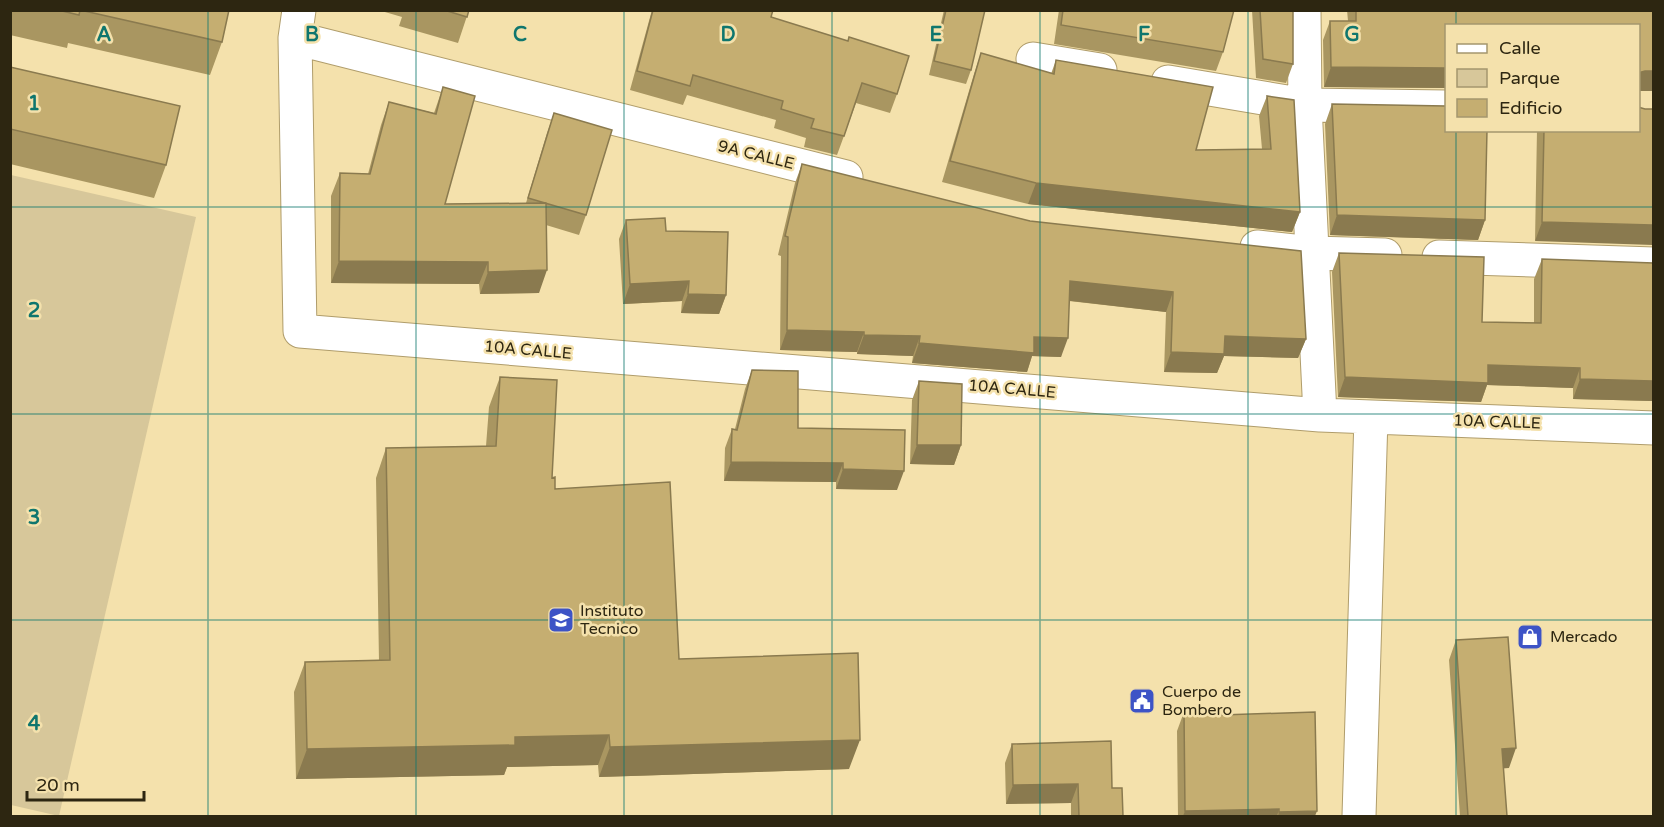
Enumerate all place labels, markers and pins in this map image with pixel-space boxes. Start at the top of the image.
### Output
place label: Instituto Tecnico [580,601,643,639]
school or university icon: Instituto Tecnico [546,605,576,635]
shop icon: Mercado [1515,622,1545,652]
place label: Mercado [1550,627,1618,647]
place label: Cuerpo de Bombero [1162,682,1241,720]
public building icon: Cuerpo de Bombero [1127,686,1157,716]

